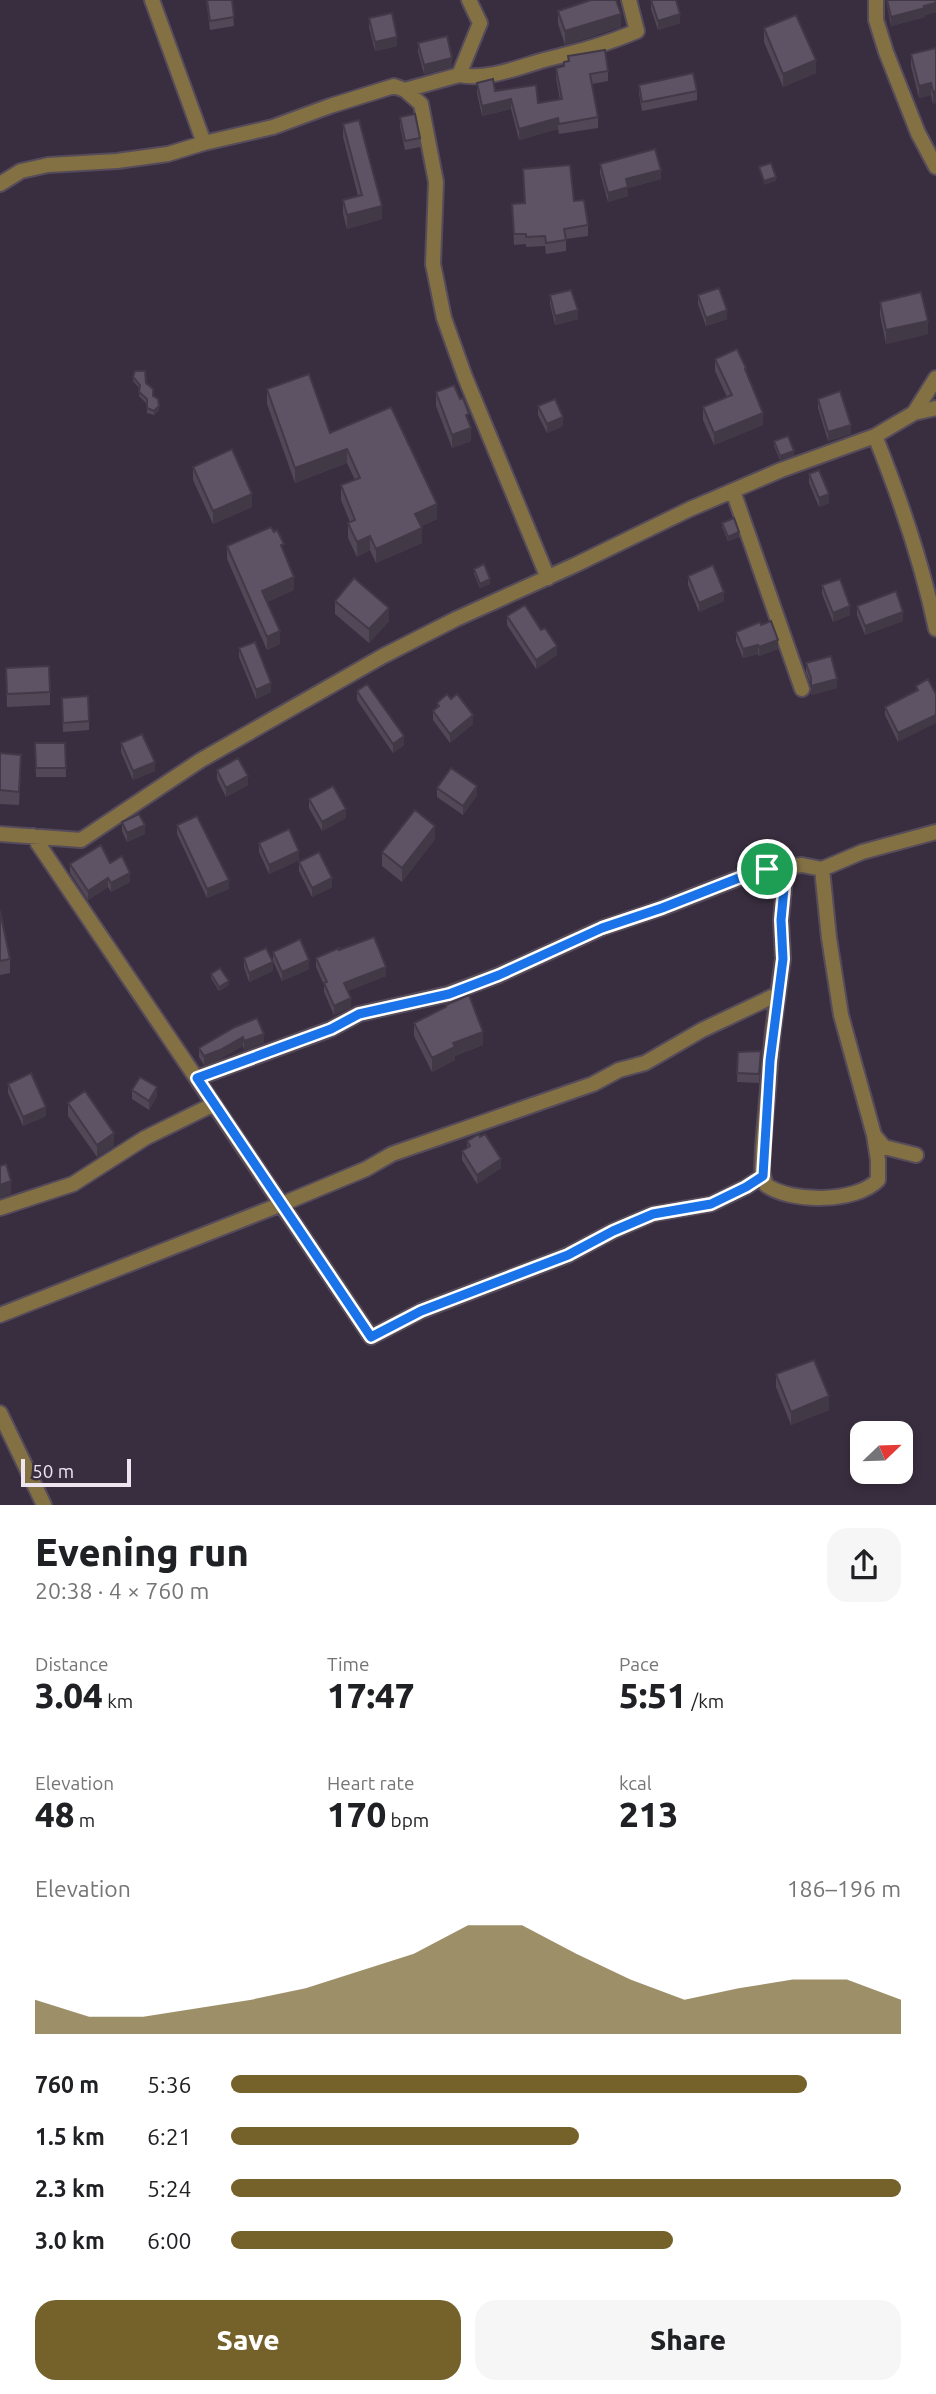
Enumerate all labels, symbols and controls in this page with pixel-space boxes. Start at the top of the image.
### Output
pin [737,839,797,899]
icon: arrive [748,850,786,888]
north arrow [850,1421,914,1484]
map controls [850,1421,913,1484]
scale bar [21,1456,131,1488]
text: 50 m [32,1460,74,1482]
button: share [827,1528,901,1602]
text: Evening run [35,1531,249,1573]
text: 20:38 · 4 × 760 m [35,1578,209,1603]
text: Distance [35,1653,109,1675]
text: Time [327,1653,369,1675]
text: Pace [619,1653,659,1675]
text: 3.04 [35,1675,103,1715]
text: 17:47 [327,1675,415,1715]
text: 5:51 [619,1675,687,1715]
text: km [103,1690,133,1712]
text: /km [687,1690,724,1712]
text: Elevation [35,1772,114,1794]
text: Heart rate [327,1772,414,1794]
text: kcal [619,1772,652,1794]
text: 48 [35,1794,74,1834]
text: 170 [327,1794,386,1834]
text: 213 [619,1794,678,1834]
text: m [74,1809,95,1831]
text: bpm [386,1809,429,1831]
text: Elevation [35,1876,131,1901]
text: 186–196 m [787,1876,901,1901]
text: 760 m [35,2072,99,2097]
text: 5:36 [147,2072,192,2097]
text: 1.5 km [35,2124,105,2149]
text: 6:21 [147,2124,192,2149]
text: 2.3 km [35,2176,105,2201]
text: 5:24 [147,2176,192,2201]
text: 3.0 km [35,2228,105,2253]
text: 6:00 [147,2228,192,2253]
button: Save [35,2300,461,2380]
button: Share [475,2300,901,2380]

